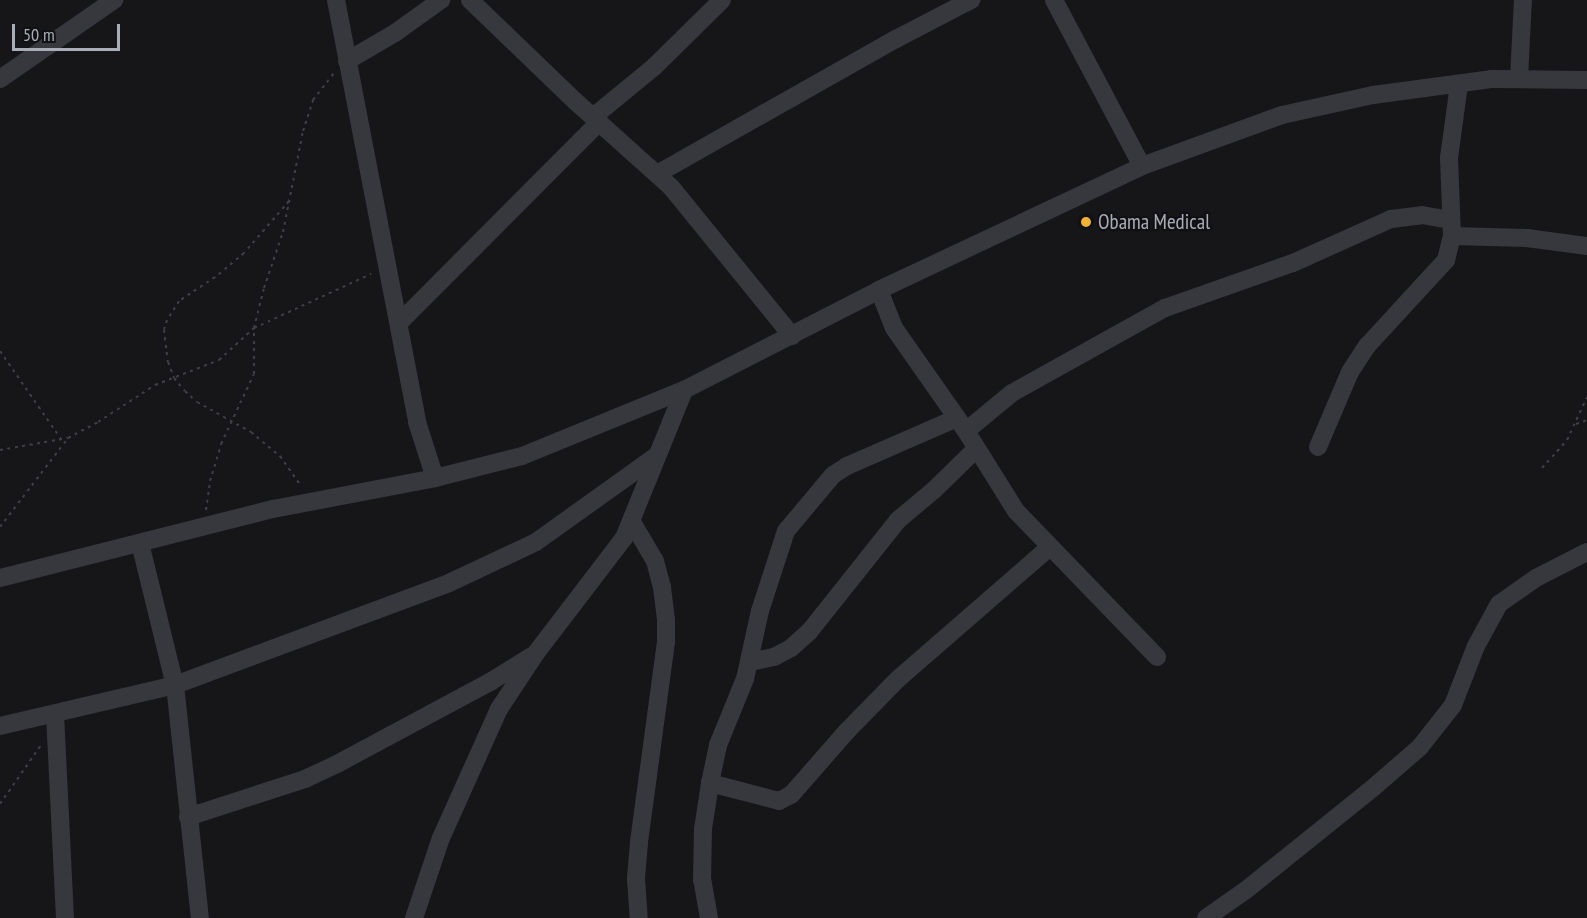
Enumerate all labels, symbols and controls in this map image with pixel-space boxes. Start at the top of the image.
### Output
scale bar [15,12,123,50]
text: 50 m [23,23,55,46]
place label: Obama Medical [1098,209,1210,235]
marker: Obama Medical [1079,215,1093,229]

